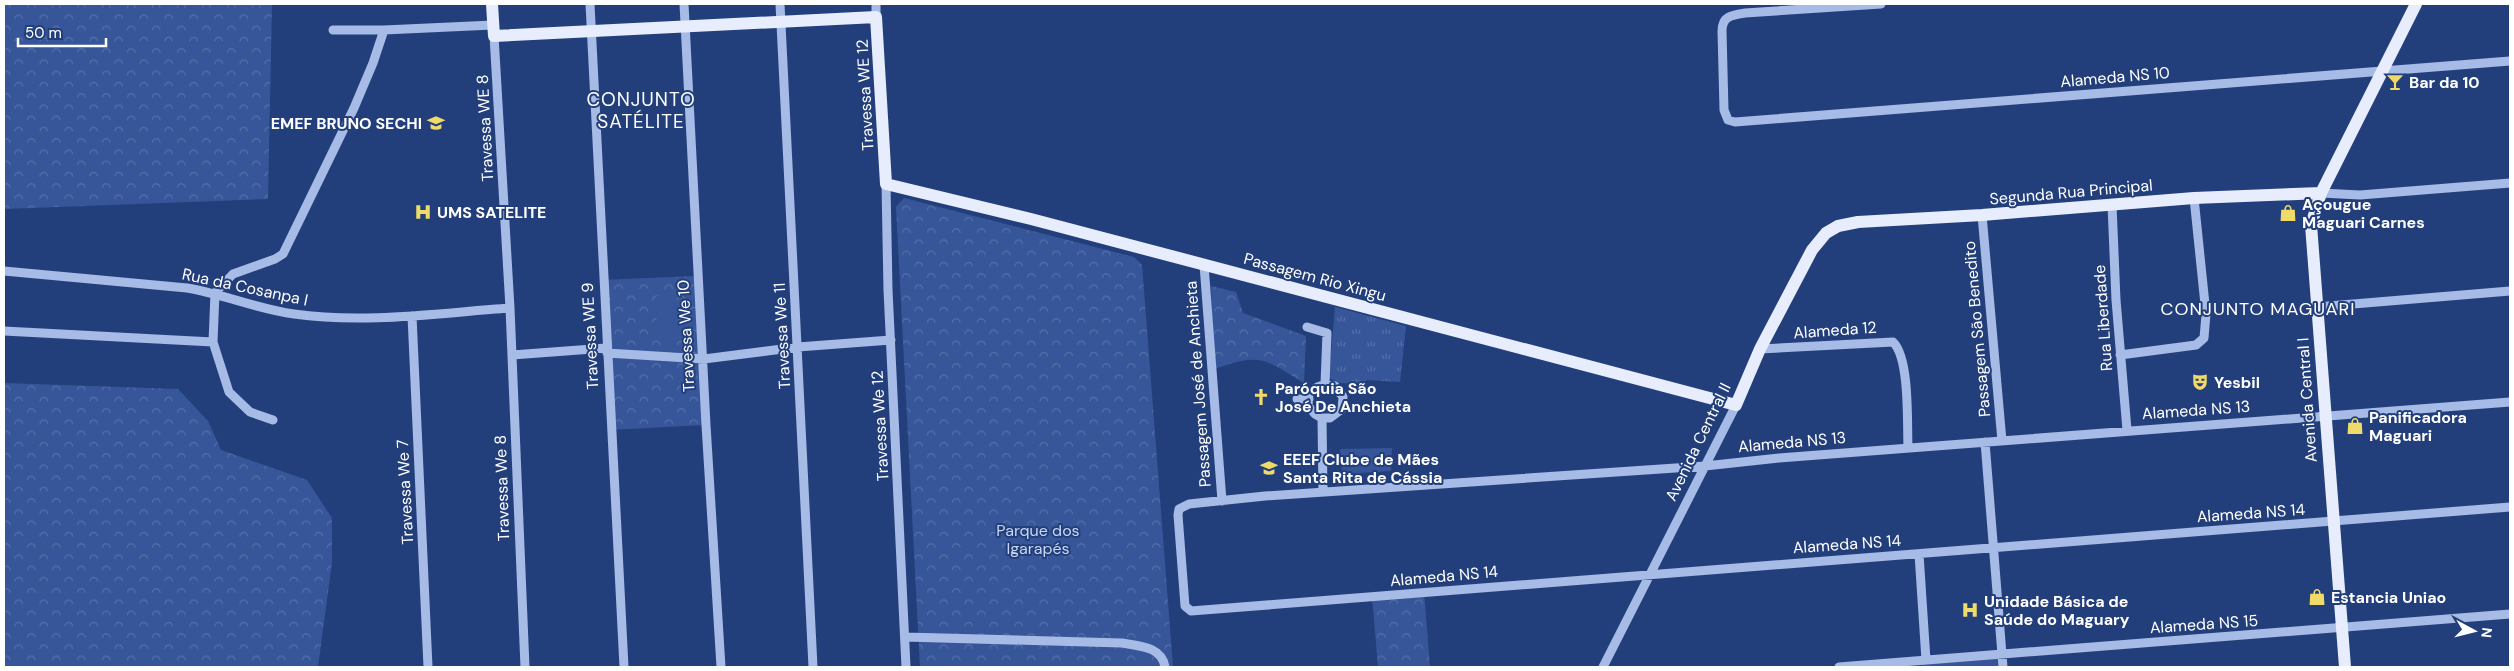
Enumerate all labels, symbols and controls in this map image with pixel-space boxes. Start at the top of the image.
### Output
scale bar [18,15,105,47]
text: 50 m [25,23,62,43]
street label: Travessa WE 12 [852,39,878,151]
street label: Alameda NS 10 [2059,62,2171,92]
bar icon: Bar da 10 [2385,72,2405,92]
place label: Bar da 10 [2409,72,2480,93]
street label: Travessa WE 8 [472,74,498,182]
district label: CONJUNTO SATÉLITE [586,87,696,134]
place label: EMEF BRUNO SECHI [271,113,422,134]
school or university icon: EMEF BRUNO SECHI [426,113,446,133]
street label: Segunda Rua Principal [1989,174,2153,210]
place label: Açougue Maguari Carnes [2302,194,2425,233]
hospital icon: UMS SATELITE [413,202,433,222]
place label: UMS SATELITE [437,202,546,223]
shop icon: Açougue Maguari Carnes [2278,203,2298,223]
street label: Passagem São Benedito [1959,240,1995,418]
street label: Passagem Rio Xingu [1242,248,1388,306]
street label: Rua da Cosanpa I [180,263,310,311]
street label: Rua Liberdade [2089,264,2117,372]
street label: Travessa We 10 [673,279,699,393]
street label: Passagem José de Anchieta [1180,280,1216,488]
street label: Travessa WE 9 [577,282,603,390]
street label: Travessa We 11 [769,282,795,390]
district label: CONJUNTO MAGUARI [2161,297,2355,321]
street label: Alameda 12 [1793,317,1877,343]
street label: Avenida Central I [2292,337,2322,463]
street label: Travessa We 12 [867,370,893,482]
theatre icon: Yesbil [2190,372,2210,392]
place label: Yesbil [2214,372,2260,393]
place label: Paróquia São José De Anchieta [1275,378,1411,417]
street label: Avenida Central II [1660,379,1736,505]
church icon: Paróquia São José De Anchieta [1251,387,1271,407]
street label: Alameda NS 13 [2141,396,2251,424]
place label: Panificadora Maguari [2369,407,2467,446]
shop icon: Panificadora Maguari [2345,416,2365,436]
street label: Alameda NS 13 [1737,427,1847,457]
street label: Travessa We 8 [490,435,514,541]
street label: Travessa We 7 [392,439,418,545]
place label: EEEF Clube de Mães Santa Rita de Cássia [1283,449,1442,488]
school or university icon: EEEF Clube de Mães Santa Rita de Cássia [1259,458,1279,478]
street label: Alameda NS 14 [2196,499,2306,527]
park label: Parque dos Igarapés [996,520,1080,559]
street label: Alameda NS 14 [1792,530,1902,558]
street label: Alameda NS 14 [1389,561,1499,591]
shop icon: Estancia Uniao [2307,587,2327,607]
place label: Estancia Uniao [2331,587,2446,608]
place label: Unidade Básica de Saúde do Maguary [1984,591,2130,630]
hospital icon: Unidade Básica de Saúde do Maguary [1960,600,1980,620]
north arrow [2449,606,2499,656]
street label: Alameda NS 15 [2149,610,2259,638]
text: N [2477,626,2496,639]

